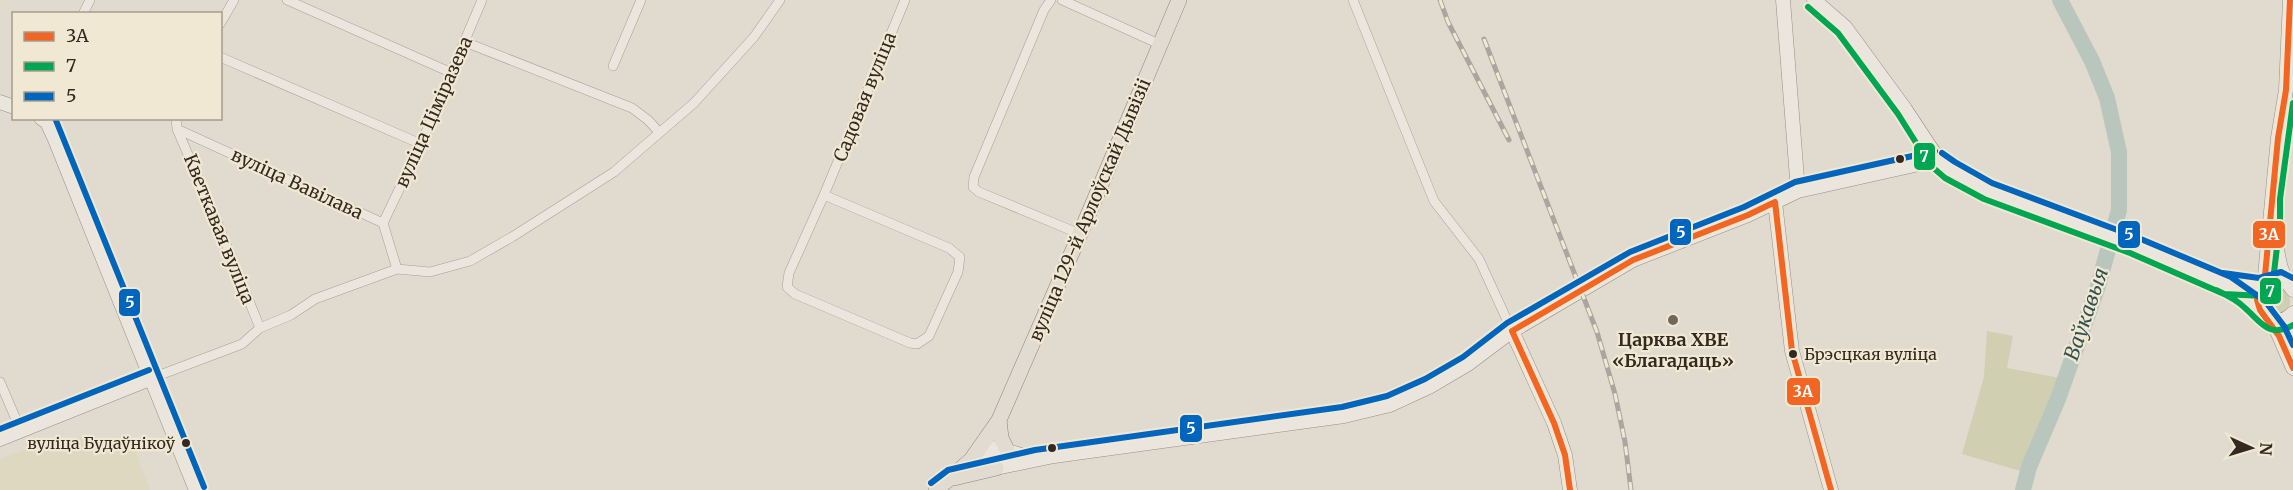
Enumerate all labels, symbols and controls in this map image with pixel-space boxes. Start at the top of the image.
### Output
legend [12,12,222,120]
text: 3А [66,24,89,47]
street label: Садовая вуліца [828,28,901,165]
street label: вуліца Ціміразева [390,32,477,191]
text: 7 [66,54,76,77]
street label: вуліца 129-й Арлоўскай Дывізіі [1024,75,1156,345]
text: 5 [66,84,77,107]
line badge: 7 [1913,142,1936,171]
street label: вуліца Вавілава [228,143,367,224]
text: 7 [1919,146,1929,166]
street label: Кветкавая вуліца [179,150,260,308]
unlabelled marker [1894,153,1906,165]
line badge: 5 [1669,218,1692,246]
line badge: 5 [2117,220,2141,249]
line badge: 3А [2252,220,2286,249]
text: 5 [1676,222,1686,242]
text: 5 [2124,224,2134,244]
text: 3А [2259,224,2280,244]
water label: Ваўкавыя [2058,264,2113,363]
line badge: 7 [2259,277,2282,305]
text: 7 [2265,281,2275,301]
line badge: 5 [118,288,141,317]
text: 5 [125,292,135,312]
marker: Царква ХВЕ «Благадаць» [1666,313,1680,327]
place label: Царква ХВЕ «Благадаць» [1612,328,1734,372]
place label: Брэсцкая вуліца [1804,344,1937,364]
marker: Брэсцкая вуліца [1787,348,1799,360]
line badge: 3А [1786,377,1821,406]
text: 3А [1793,381,1814,401]
line badge: 5 [1179,414,1203,443]
text: 5 [1186,418,1196,438]
north arrow [2221,418,2281,478]
place label: вуліца Будаўнікоў [27,433,176,453]
marker: вуліца Будаўнікоў [180,437,192,449]
unlabelled marker [1046,442,1058,454]
text: N [2256,442,2276,456]

